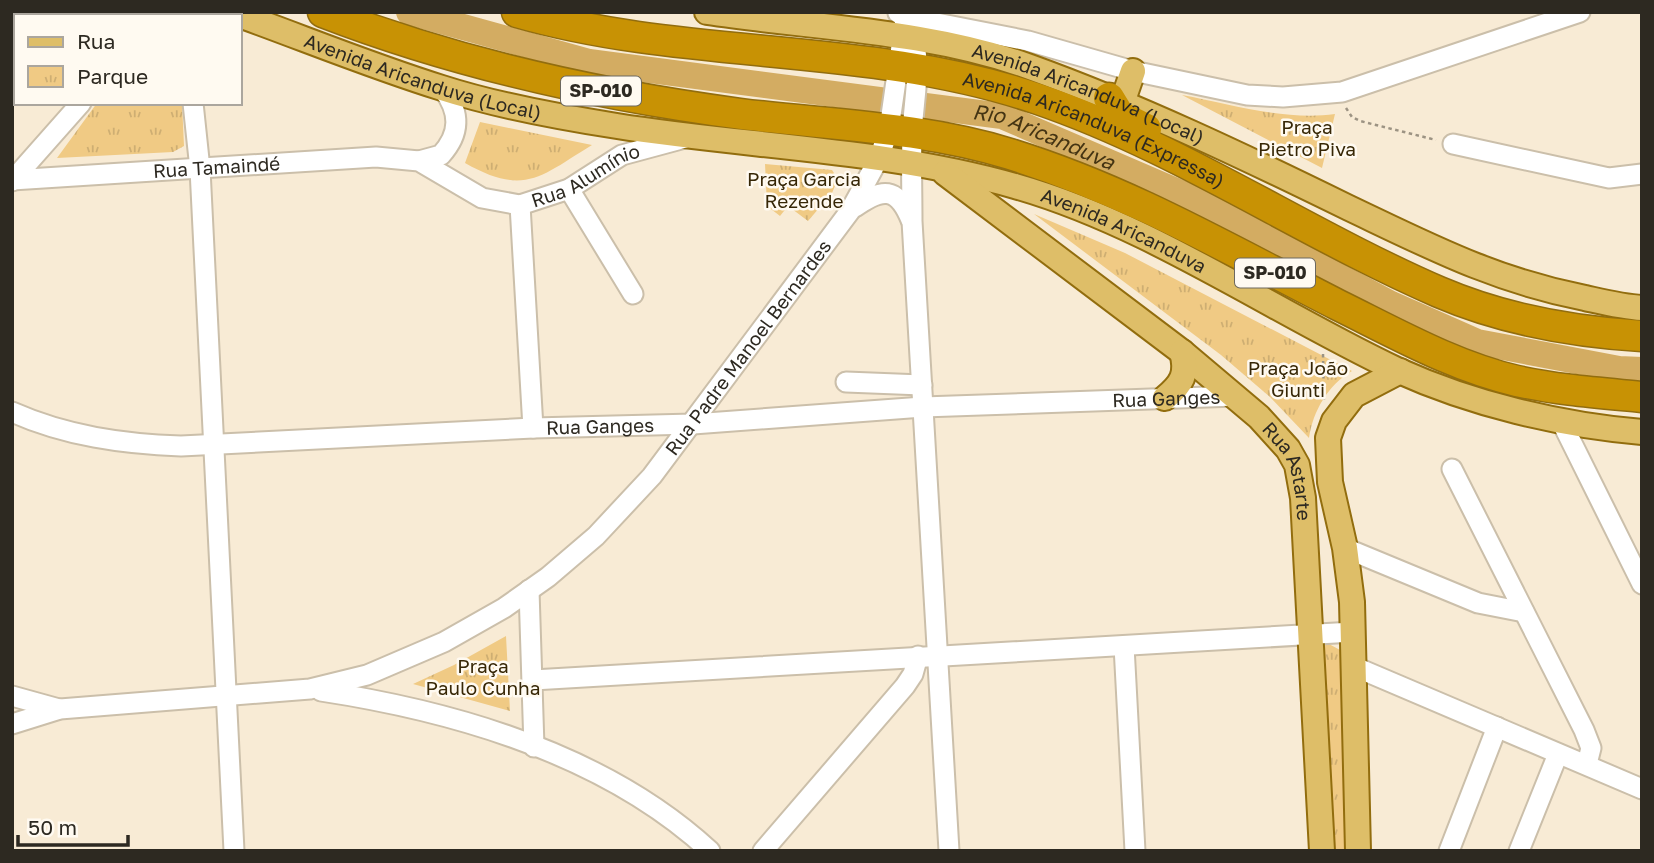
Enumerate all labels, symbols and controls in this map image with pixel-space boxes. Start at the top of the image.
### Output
legend [14,14,242,105]
text: Rua [77,28,115,54]
street label: Avenida Aricanduva (Local) [301,28,544,124]
street label: Avenida Aricanduva (Local) [970,38,1208,149]
text: Parque [77,63,148,89]
street label: Avenida Aricanduva (Expressa) [961,66,1229,192]
road number: SP-010 [561,76,641,106]
water label: Rio Aricanduva [971,98,1120,175]
park label: Praça Pietro Piva [1258,115,1356,160]
street label: Rua Alumínio [528,139,642,212]
street label: Rua Tamaindé [152,151,281,182]
park label: Praça Garcia Rezende [747,167,861,212]
street label: Avenida Aricanduva [1038,183,1210,277]
street label: Rua Padre Manoel Bernardes [660,235,836,459]
road number: SP-010 [1235,258,1315,288]
park label: Praça João Giunti [1248,356,1348,401]
street label: Rua Ganges [1112,385,1221,411]
street label: Rua Ganges [546,413,654,439]
street label: Rua Astarte [1258,417,1316,521]
park label: Praça Paulo Cunha [425,654,541,699]
scale bar [18,804,128,848]
text: 50 m [28,814,77,840]

